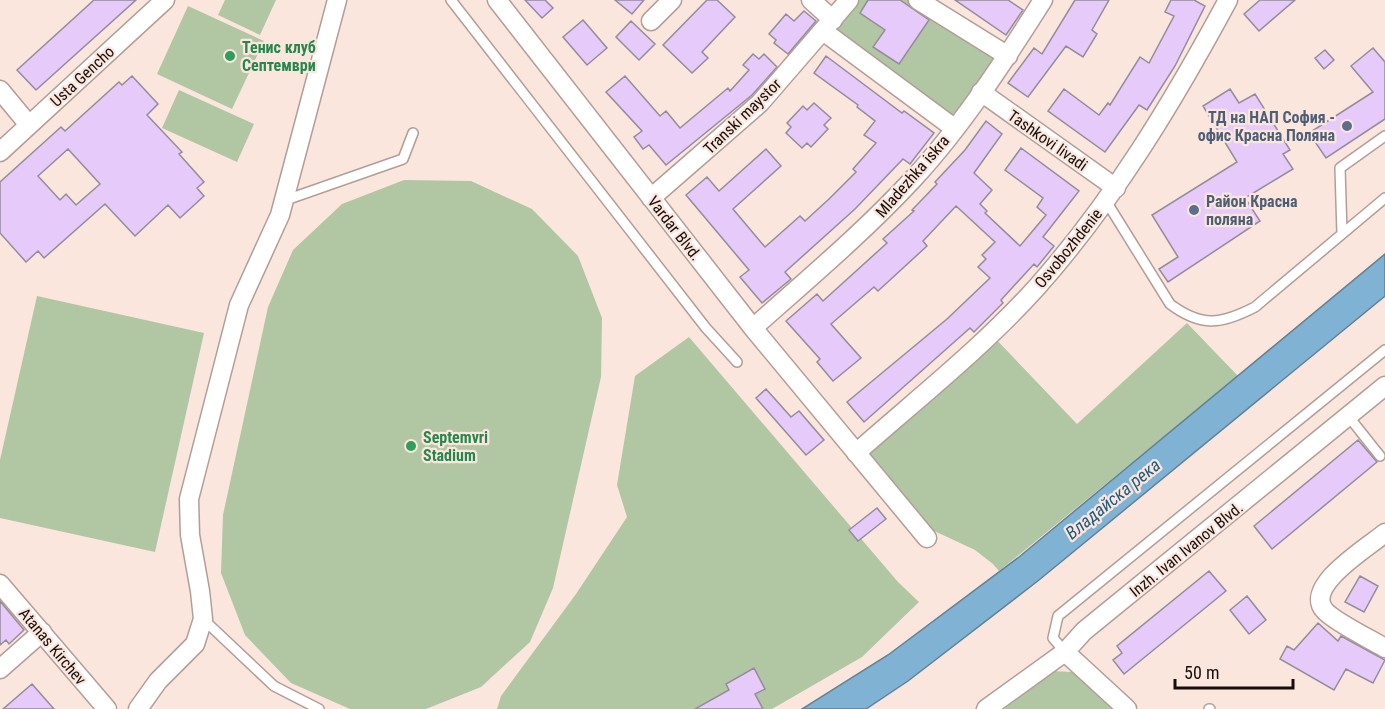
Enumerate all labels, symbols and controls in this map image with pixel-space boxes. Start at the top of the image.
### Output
place label: Тенис клуб Септември [242,38,316,75]
street label: Usta Gencho [47,42,118,111]
marker: Тенис клуб Септември [223,49,237,63]
street label: Transki maystor [700,74,785,158]
street label: Tashkovi livadi [1004,106,1091,175]
place label: ТД на НАП София - офис Красна Поляна [1198,108,1335,145]
marker: ТД на НАП София - офис Красна Поляна [1340,119,1354,133]
street label: Mladezhka iskra [872,131,953,221]
street label: Vardar Blvd. [644,192,706,264]
place label: Район Красна поляна [1206,192,1298,229]
marker: Район Красна поляна [1187,203,1201,217]
street label: Osvobozhdenie [1031,205,1106,292]
place label: Septemvri Stadium [423,428,488,465]
marker: Septemvri Stadium [404,439,418,453]
water label: Владайска река [1061,454,1164,543]
street label: Inzh. Ivan Ivanov Blvd. [1126,498,1247,601]
street label: Atanas Kirchev [15,604,90,689]
scale bar [1175,652,1294,690]
text: 50 m [1184,662,1219,683]

